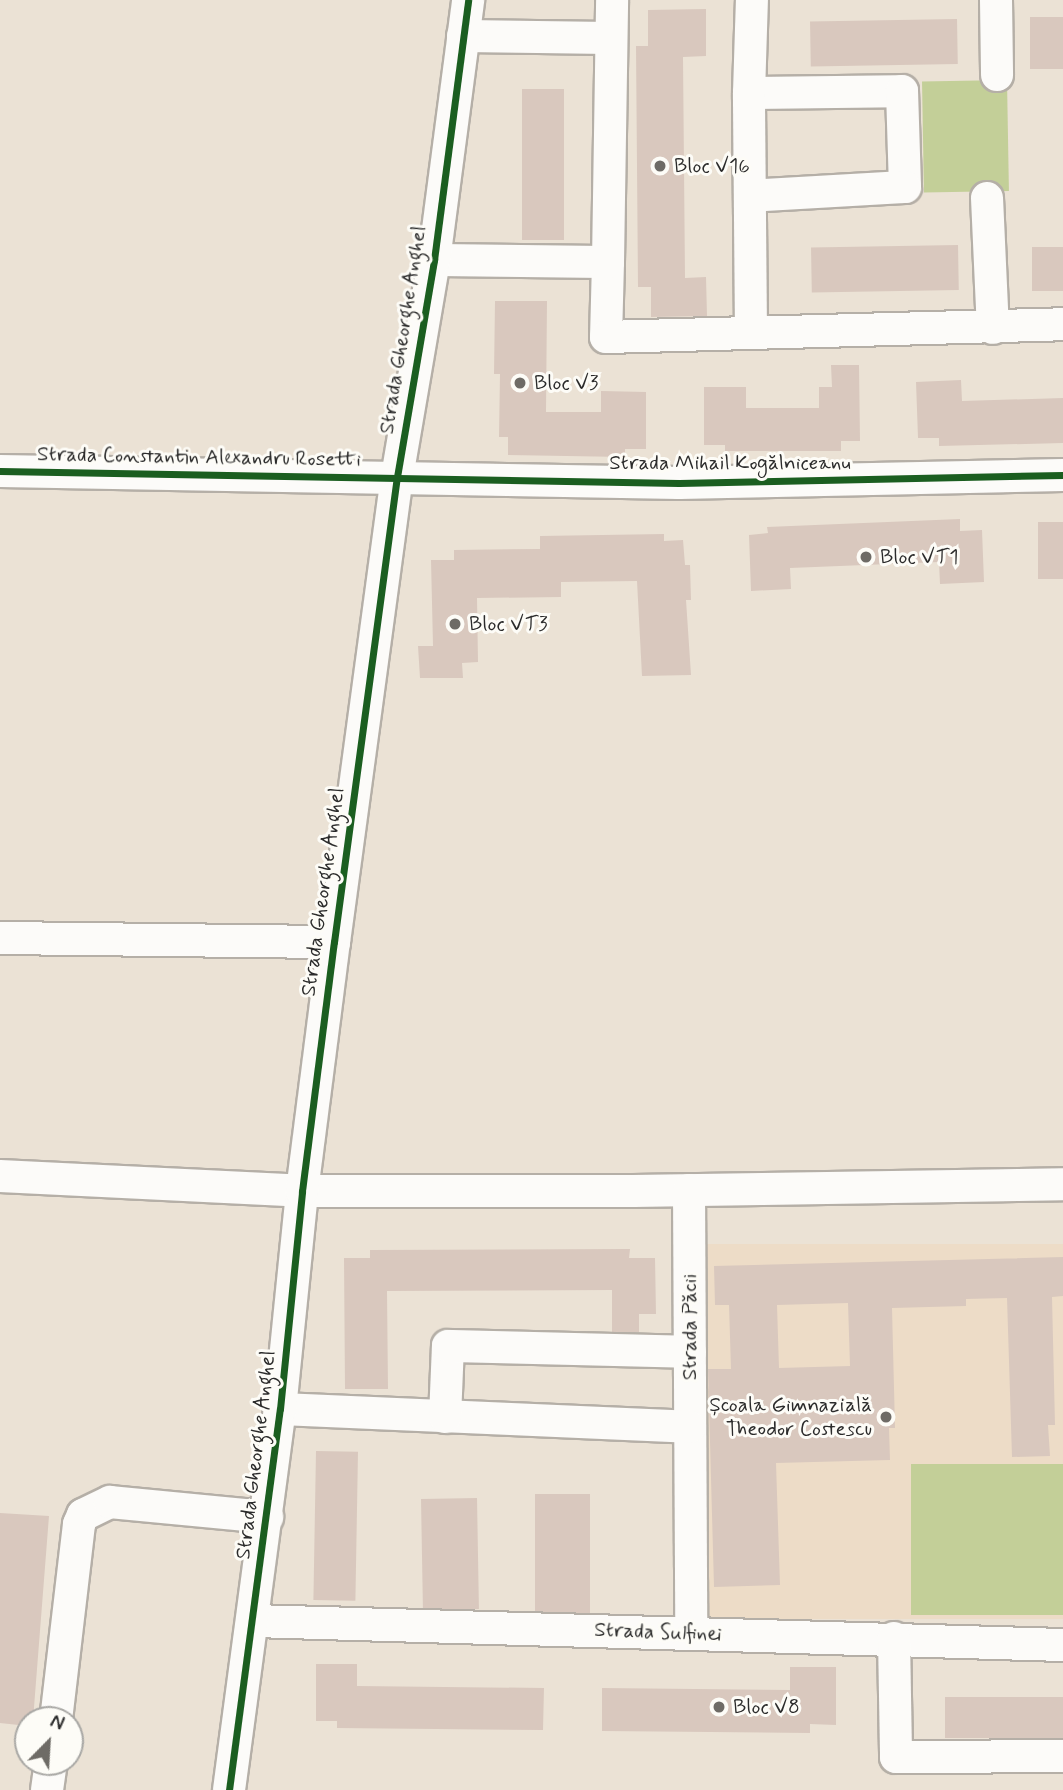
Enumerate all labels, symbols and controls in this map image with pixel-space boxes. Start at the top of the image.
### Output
place label: Bloc V16 [674,153,750,179]
marker: Bloc V16 [652,158,668,174]
street label: Strada Gheorghe Anghel [374,223,432,437]
place label: Bloc V3 [534,370,598,396]
marker: Bloc V3 [512,375,528,391]
street label: Strada Constantin Alexandru Rosetti [37,442,361,472]
street label: Strada Mihail Kogălniceanu [609,450,851,476]
place label: Bloc VT1 [880,544,959,570]
marker: Bloc VT1 [858,549,874,565]
place label: Bloc VT3 [469,611,548,637]
marker: Bloc VT3 [447,616,463,632]
street label: Strada Gheorghe Anghel [296,785,350,999]
street label: Strada Păcii [677,1273,703,1381]
street label: Strada Gheorghe Anghel [231,1348,281,1562]
place label: Școala Gimnazială Theodor Costescu [702,1392,872,1442]
marker: Școala Gimnazială Theodor Costescu [878,1409,894,1425]
street label: Strada Sulfinei [594,1617,722,1647]
place label: Bloc V8 [733,1694,800,1720]
marker: Bloc V8 [711,1699,727,1715]
north arrow [14,1706,84,1776]
text: N [46,1709,68,1737]

